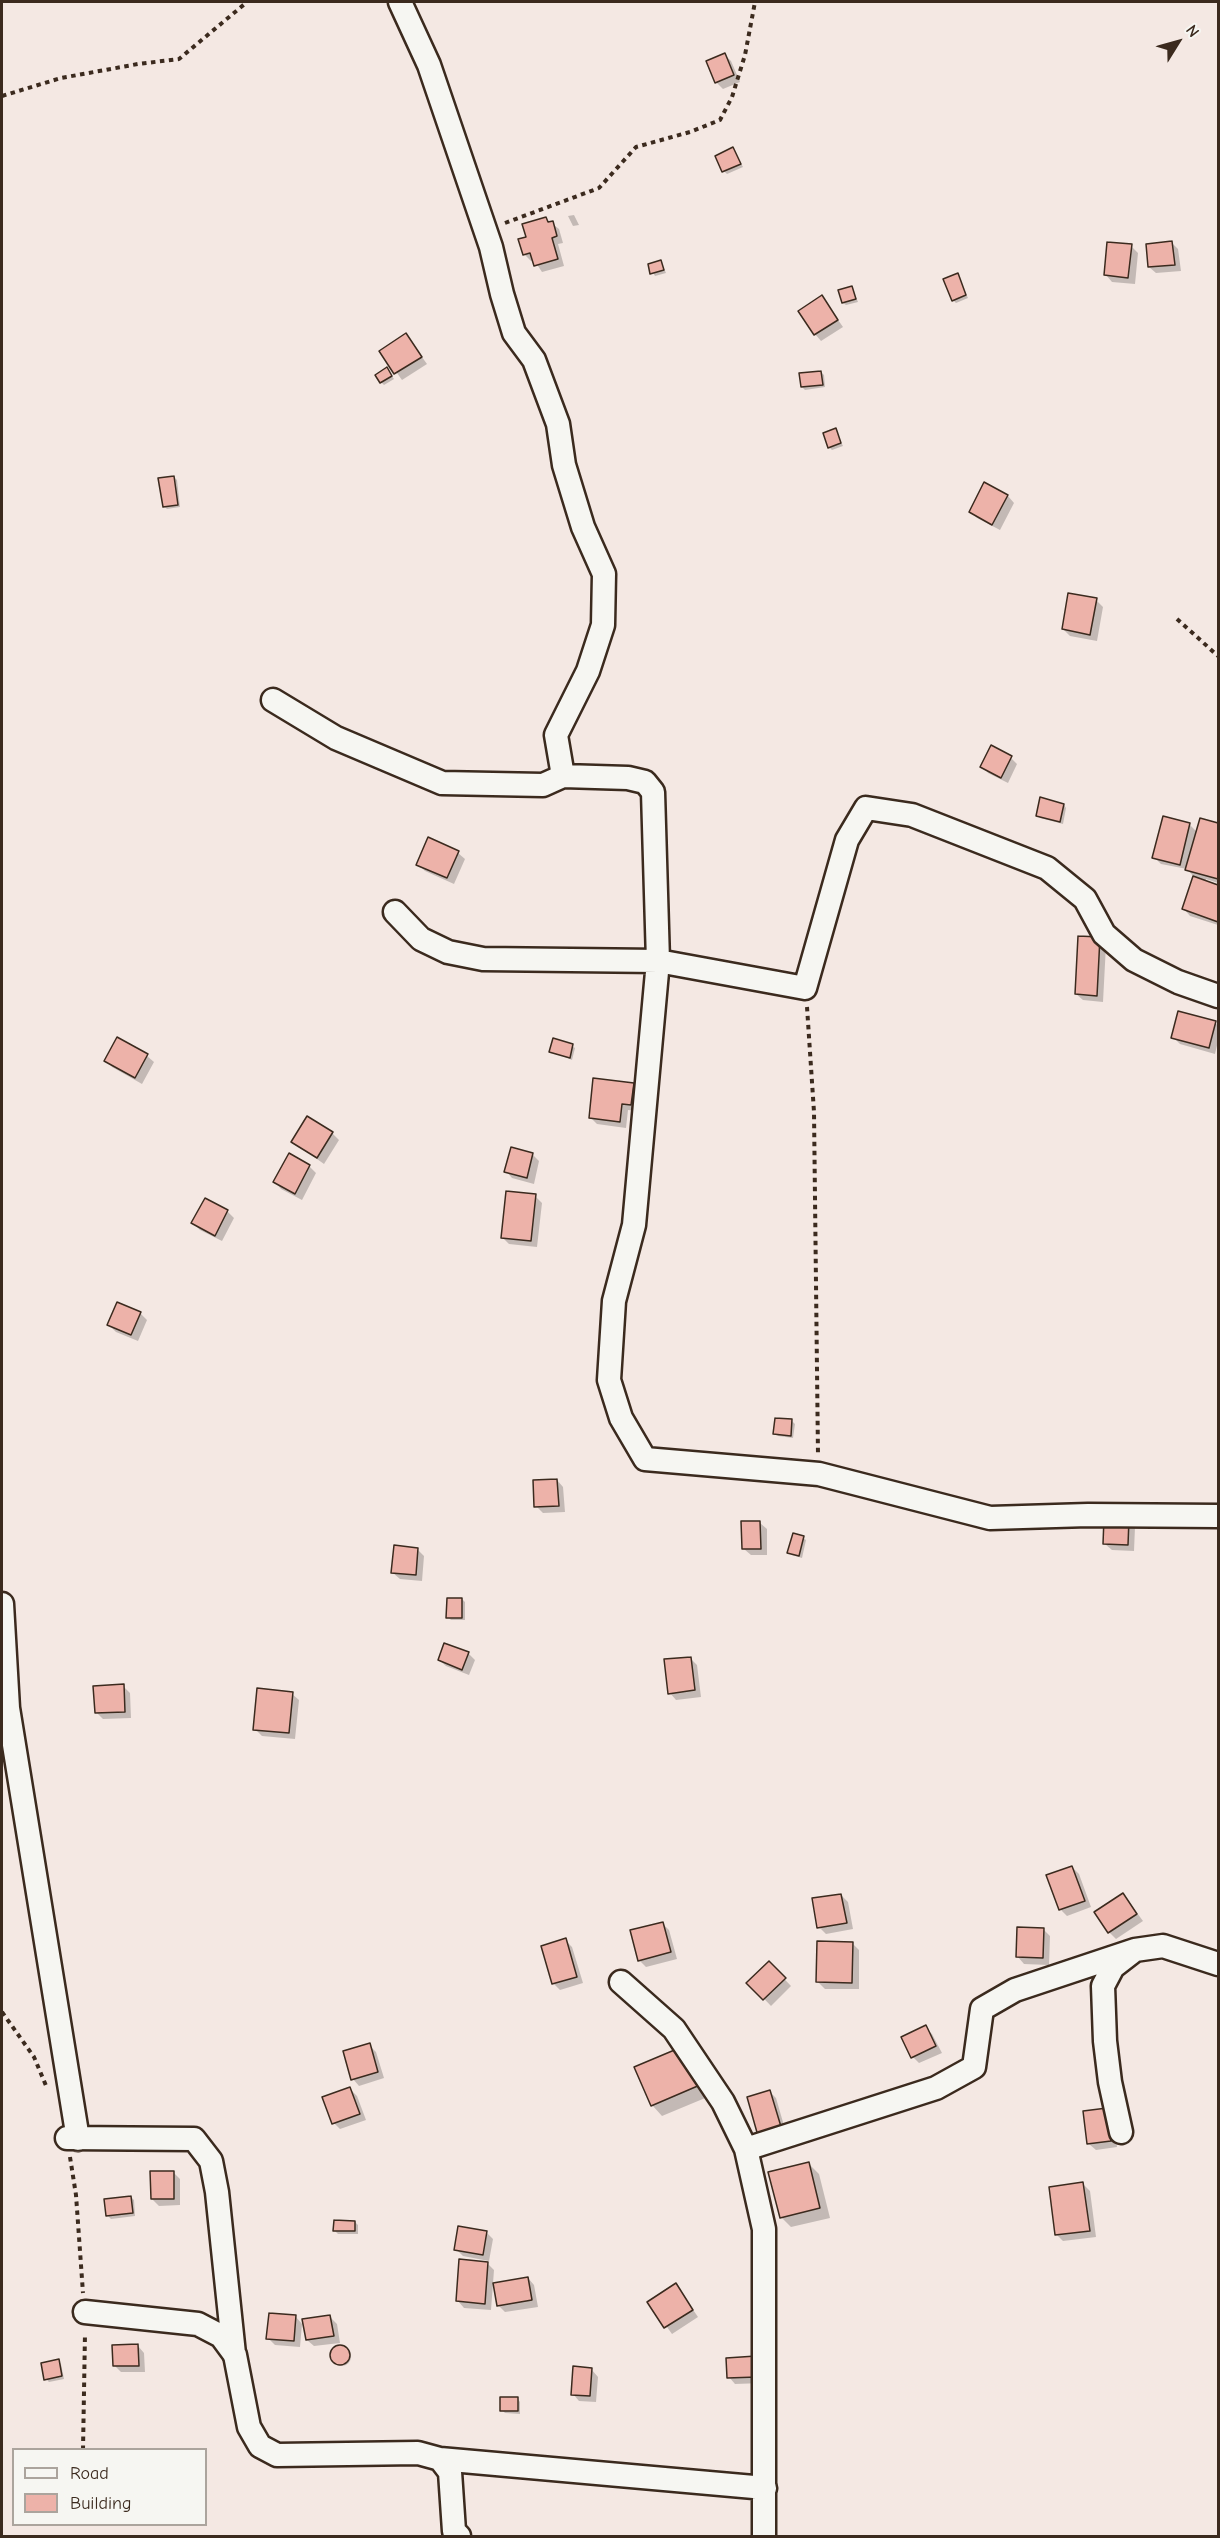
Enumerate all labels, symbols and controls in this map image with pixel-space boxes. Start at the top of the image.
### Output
north arrow [1148,12,1208,72]
text: N [1182,22,1203,41]
legend [12,2448,207,2526]
text: Road [70,2463,109,2484]
text: Building [70,2493,132,2514]

